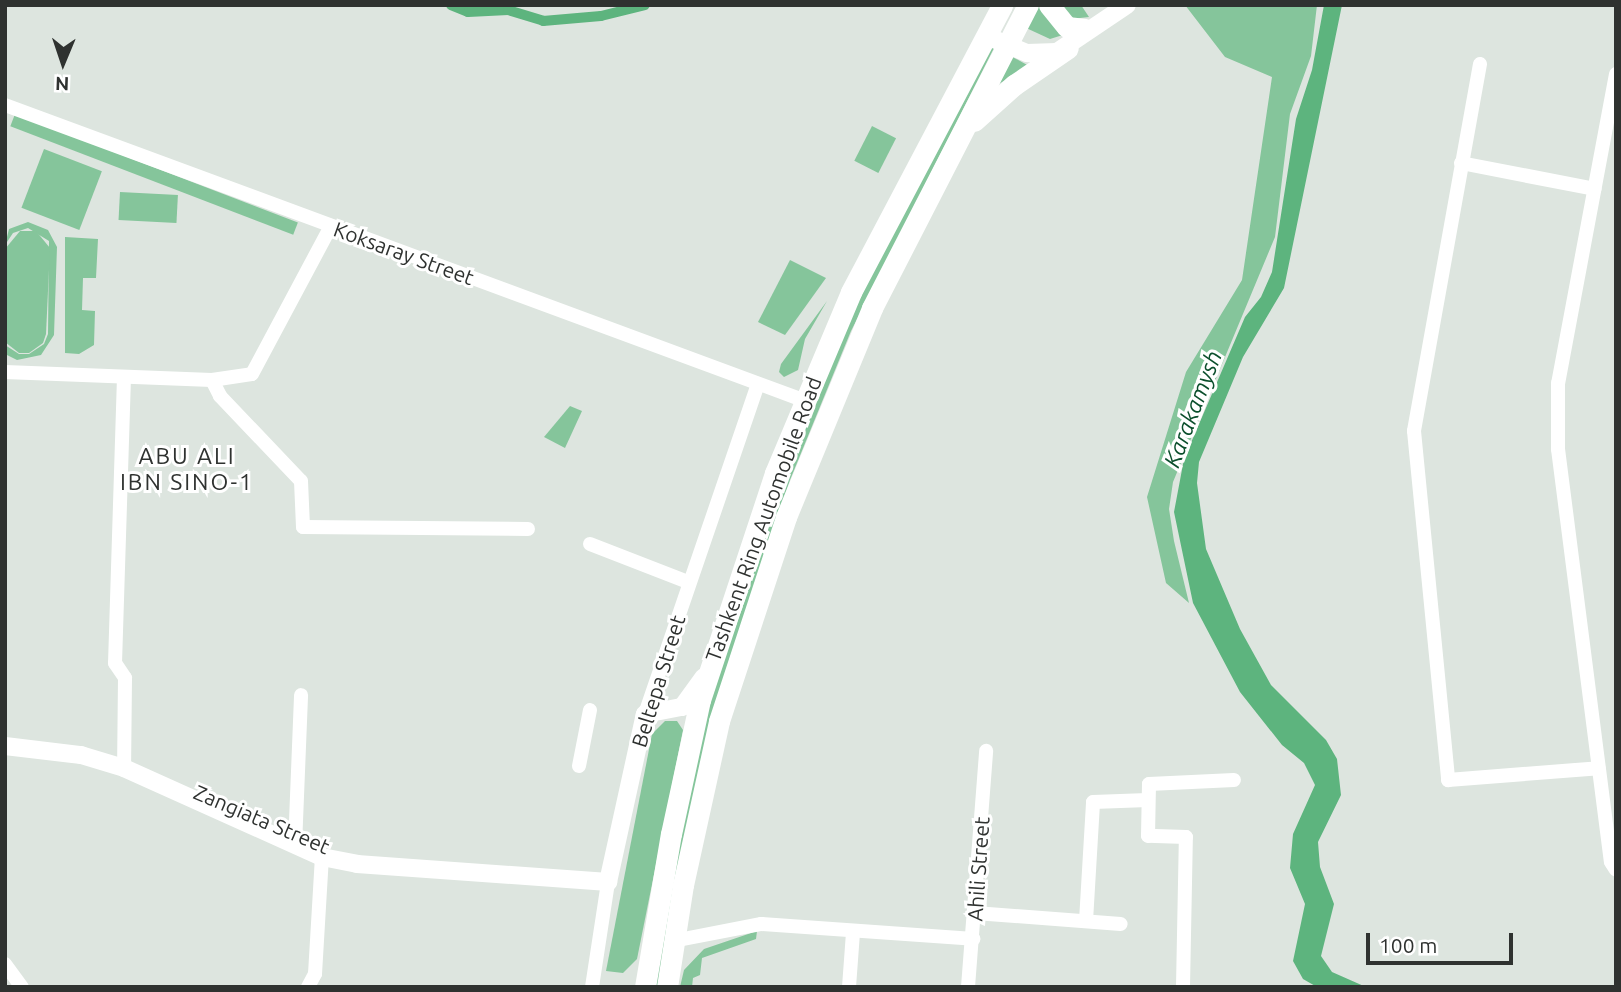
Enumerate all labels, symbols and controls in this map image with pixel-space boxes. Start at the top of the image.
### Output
north arrow [28,28,98,98]
text: N [55,73,70,95]
street label: Koksaray Street [330,216,478,290]
water label: Karakamysh [1158,347,1228,471]
street label: Tashkent Ring Automobile Road [700,373,826,665]
district label: ABU ALI IBN SINO-1 [121,442,253,496]
street label: Beltepa Street [626,612,690,750]
street label: Zangiata Street [190,779,334,859]
street label: Ahili Street [962,816,994,922]
scale bar [1369,918,1516,962]
text: 100 m [1379,933,1437,957]

